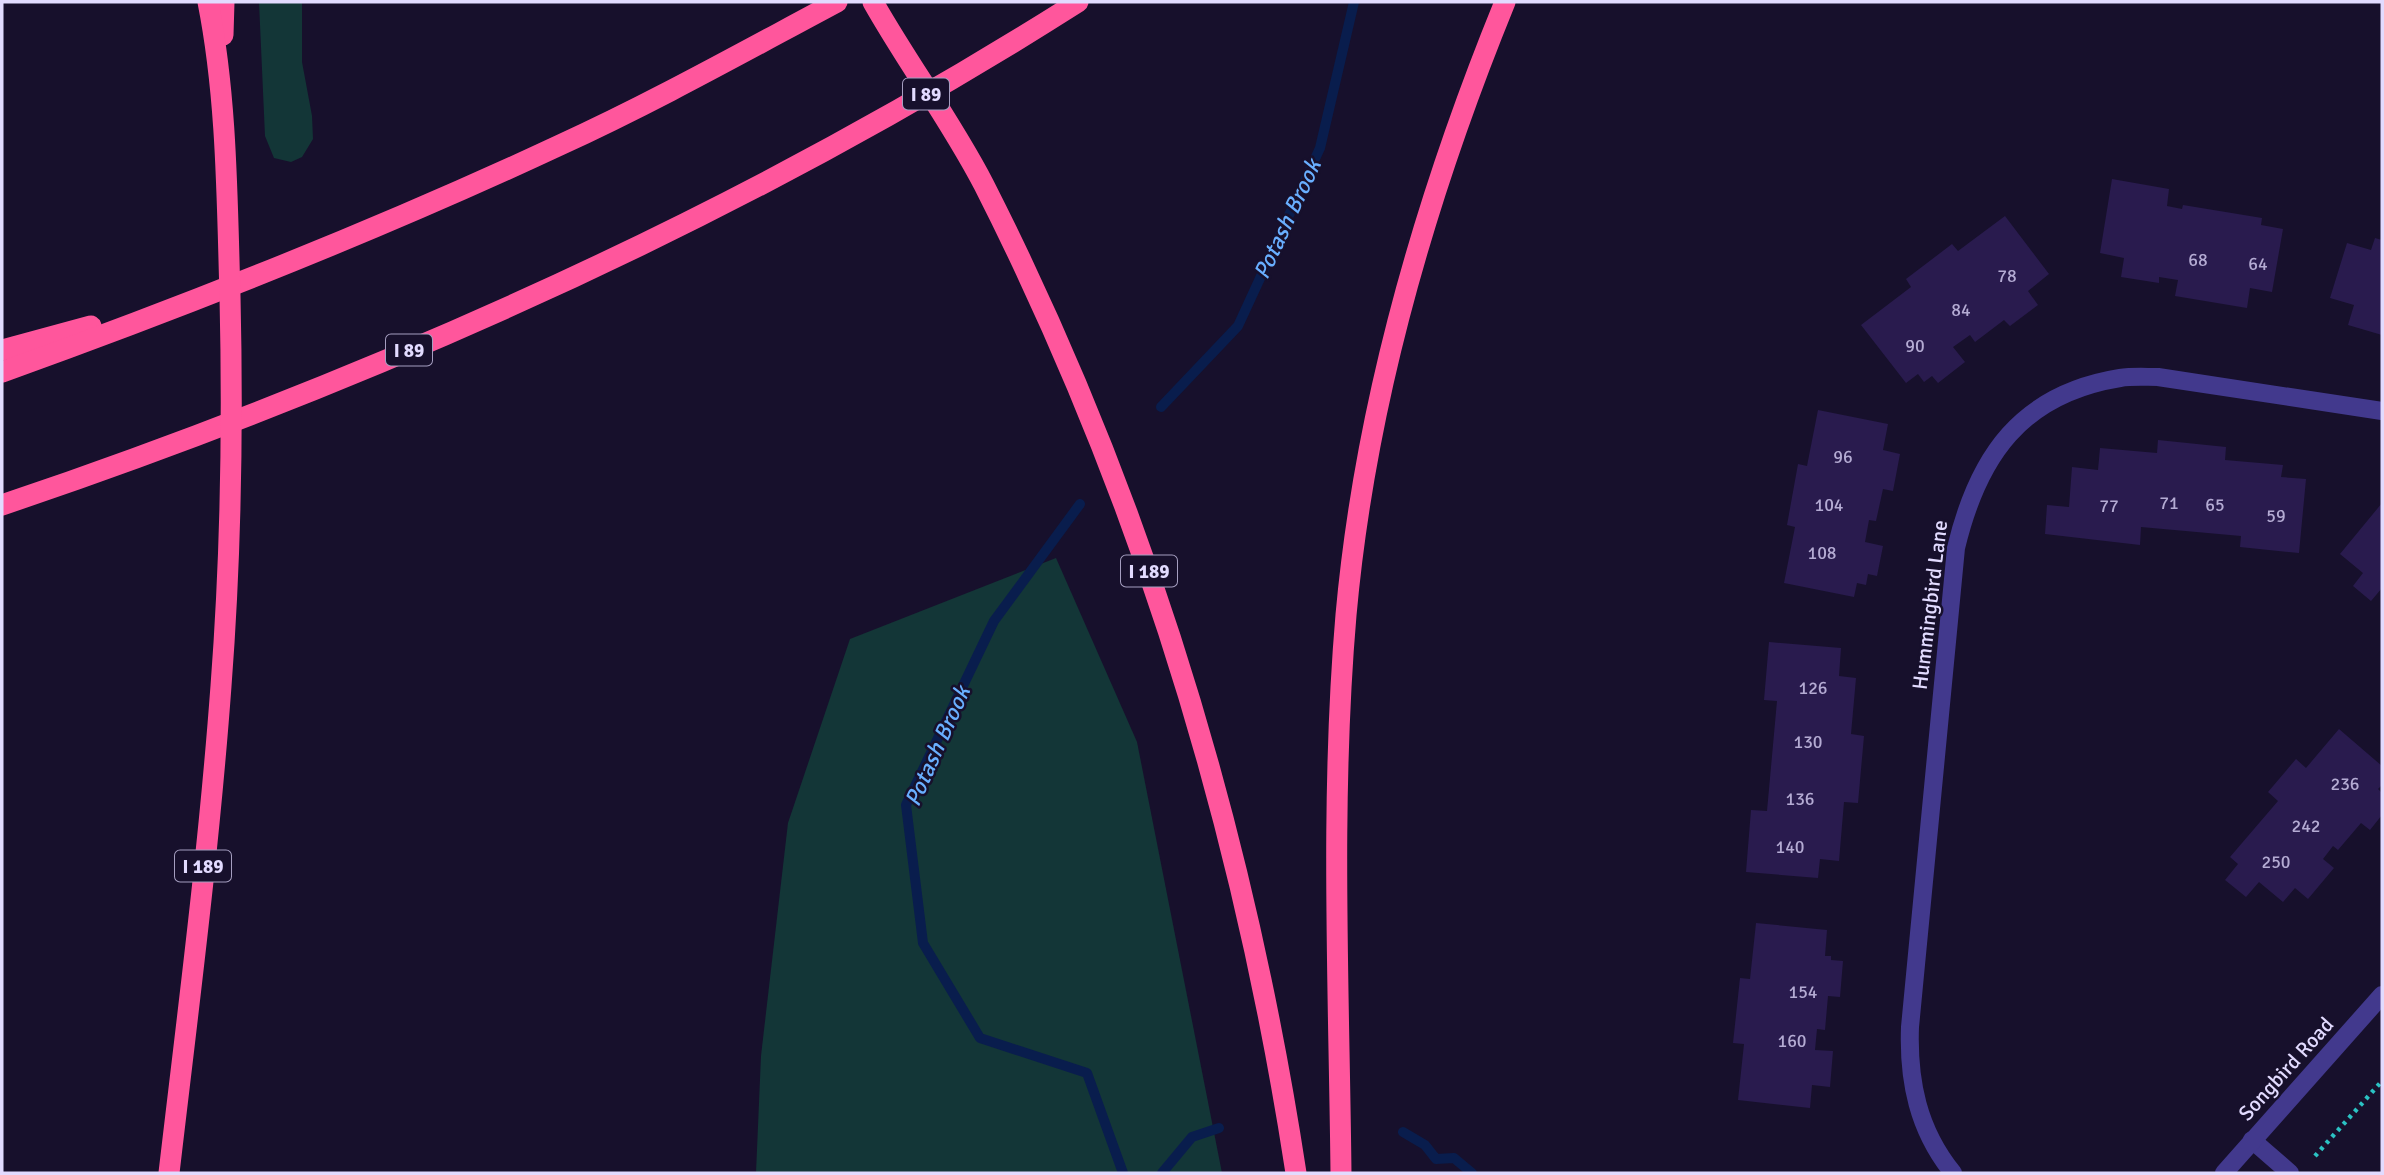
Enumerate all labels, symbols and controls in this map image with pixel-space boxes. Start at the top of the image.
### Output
road number: I 89 [903,78,949,110]
water label: Potash Brook [1247,153,1329,284]
house number: 68 [2188,249,2208,271]
house number: 64 [2248,253,2268,275]
house number: 78 [1997,265,2017,287]
house number: 84 [1951,299,1971,321]
road number: I 89 [386,334,432,366]
house number: 90 [1905,335,1925,357]
house number: 96 [1833,446,1853,468]
house number: 71 [2159,492,2179,514]
house number: 104 [1814,494,1844,516]
house number: 65 [2205,494,2225,516]
house number: 77 [2099,495,2119,517]
house number: 59 [2266,505,2286,527]
street label: Hummingbird Lane [1907,519,1953,691]
house number: 108 [1807,542,1837,564]
road number: I 189 [1121,556,1177,586]
house number: 126 [1798,677,1828,699]
water label: Potash Brook [898,679,978,811]
house number: 130 [1793,731,1823,753]
house number: 236 [2330,773,2360,795]
house number: 136 [1785,788,1815,810]
house number: 242 [2291,815,2321,837]
house number: 140 [1775,836,1805,858]
road number: I 189 [175,850,231,881]
house number: 250 [2261,851,2291,873]
house number: 154 [1788,981,1818,1003]
street label: Songbird Road [2233,1012,2339,1126]
house number: 160 [1777,1030,1807,1052]

